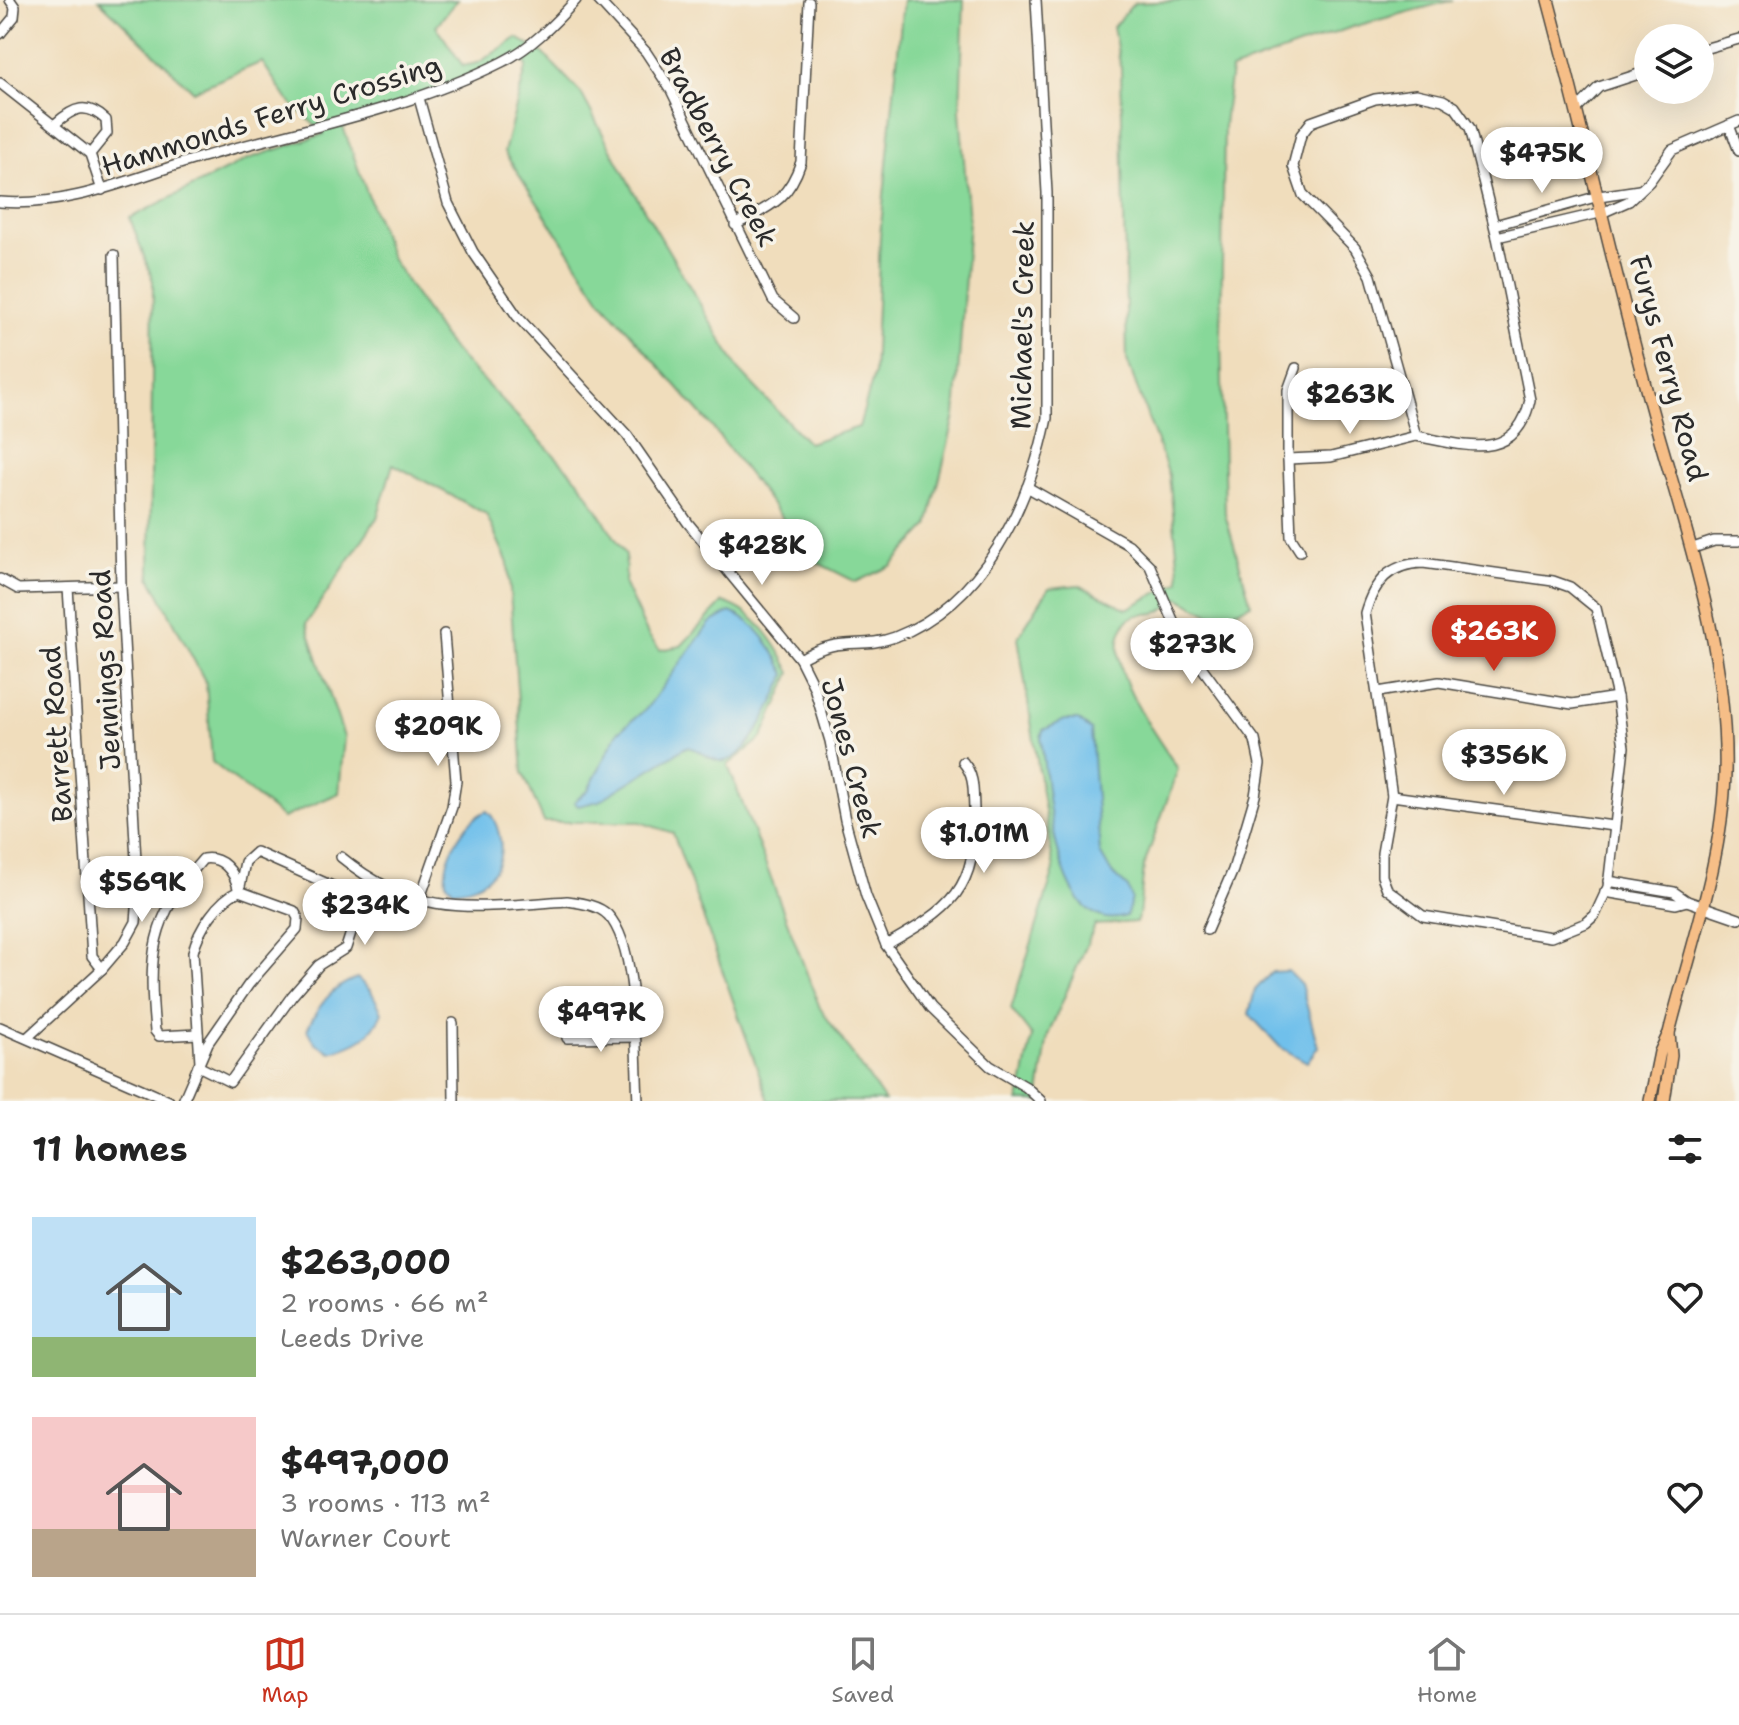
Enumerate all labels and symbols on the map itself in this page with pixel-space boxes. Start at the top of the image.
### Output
street label: Bradberry Creek [651,41,787,253]
street label: Hammonds Ferry Crossing [96,45,446,185]
pin: $475K [1486,127,1598,195]
street label: Michael's Creek [1001,220,1043,430]
street label: Furys Ferry Road [1621,251,1717,485]
pin: $263K [1294,368,1406,436]
pin: $428K [706,519,818,587]
street label: Jennings Road [81,569,129,771]
pin: $263K [1438,605,1550,673]
pin: $273K [1136,618,1248,686]
street label: Barrett Road [31,645,81,823]
street label: Jones Creek [812,674,892,842]
pin: $209K [382,700,494,768]
pin: $356K [1448,729,1560,797]
pin: $1.01M [919,807,1049,875]
pin: $569K [86,856,198,924]
pin: $234K [309,879,421,947]
pin: $497K [545,986,657,1054]

